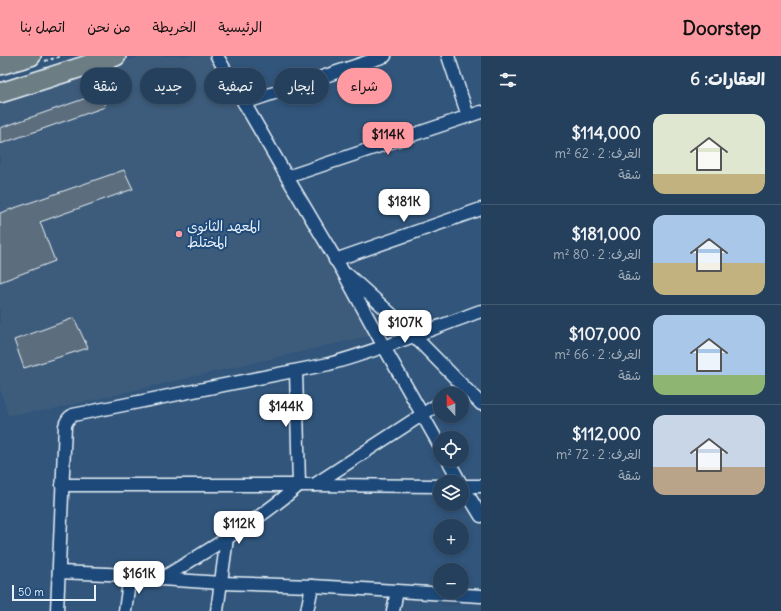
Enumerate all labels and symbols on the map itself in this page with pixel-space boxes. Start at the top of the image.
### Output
pin: $114K [360,122,416,156]
pin: $181K [376,189,432,223]
place label: المعهد الثانوي المختلط [187,217,260,251]
marker: المعهد الثانوي المختلط [174,229,184,239]
pin: $107K [377,310,433,344]
north arrow [433,387,469,423]
pin: $144K [258,394,314,428]
pin: $112K [211,511,267,545]
pin: $161K [111,561,167,595]
scale bar [12,583,96,602]

